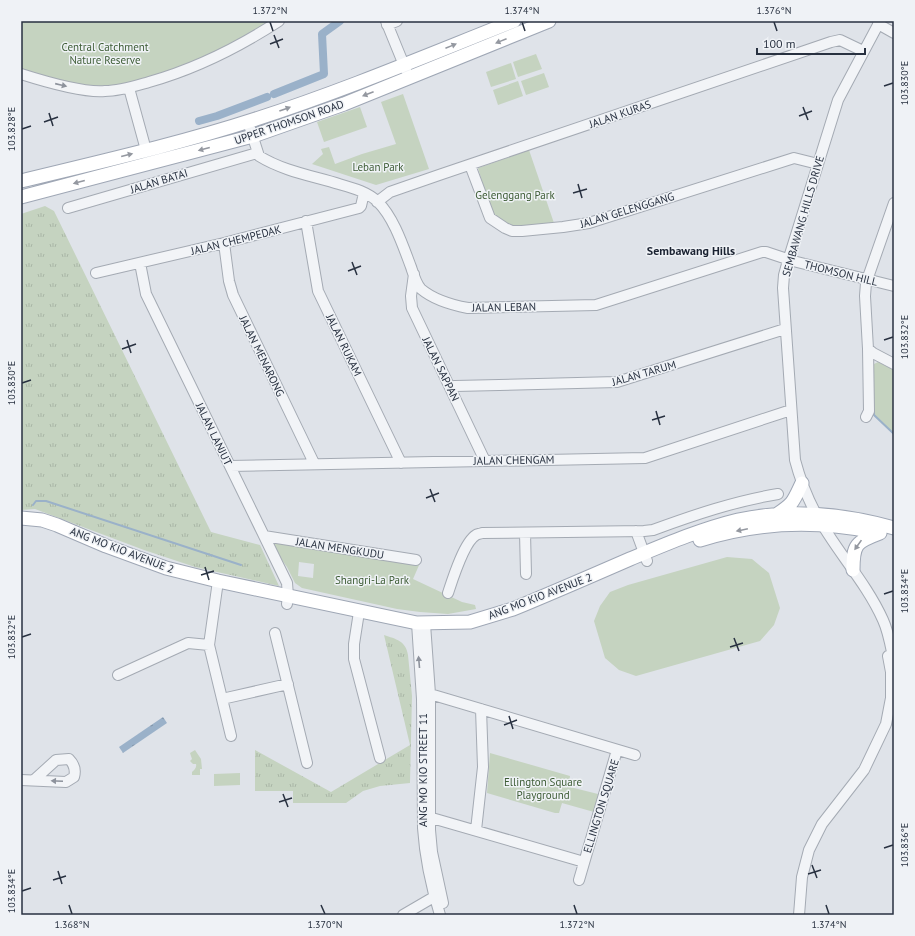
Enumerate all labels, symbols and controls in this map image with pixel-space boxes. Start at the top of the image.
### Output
text: 1.372°N [253,4,287,17]
text: 1.374°N [505,4,539,17]
text: 1.376°N [757,4,791,17]
scale bar [757,30,865,56]
text: 100 m [763,36,796,51]
one-way arrow [495,38,506,44]
park label: Central Catchment Nature Reserve [62,40,149,67]
one-way arrow [446,42,458,48]
text: 103.830°E [898,61,911,105]
one-way arrow [55,82,67,88]
one-way arrow [361,92,373,98]
street label: UPPER THOMSON ROAD [232,97,346,147]
street label: JALAN KURAS [586,97,653,131]
one-way arrow [279,106,291,112]
text: 103.828°E [5,107,18,151]
one-way arrow [198,146,210,152]
one-way arrow [121,152,133,158]
street label: SEMBAWANG HILLS DRIVE [779,154,827,278]
park label: Leban Park [352,160,404,174]
street label: JALAN BATAI [128,166,189,197]
one-way arrow [72,179,84,185]
park label: Gelenggang Park [475,188,555,202]
street label: JALAN GELENGGANG [577,189,676,231]
street label: JALAN CHEMPEDAK [188,222,283,258]
district label: Sembawang Hills [647,243,735,258]
street label: THOMSON HILL [803,257,880,289]
street label: JALAN LEBAN [471,299,536,315]
street label: JALAN RUKAM [322,311,365,378]
street label: JALAN MENARONG [236,312,288,399]
text: 103.832°E [898,315,911,359]
street label: JALAN SAPPAN [419,334,463,403]
street label: JALAN TARUM [609,357,678,389]
text: 103.830°E [5,361,18,405]
street label: JALAN LANJUT [192,399,235,468]
street label: JALAN CHENGAM [472,452,555,468]
street label: ANG MO KIO AVENUE 2 [68,524,176,576]
one-way arrow [736,527,748,533]
street label: JALAN MENGKUDU [294,534,385,562]
one-way arrow [854,540,862,551]
text: 103.834°E [898,569,911,613]
street label: ANG MO KIO AVENUE 2 [486,570,594,622]
park label: Shangri-La Park [335,573,410,587]
text: 103.832°E [5,615,18,659]
one-way arrow [416,656,422,668]
street label: ANG MO KIO STREET 11 [416,713,430,827]
street label: ELLINGTON SQUARE [580,757,622,855]
park label: Ellington Square Playground [504,775,582,802]
one-way arrow [50,778,63,784]
text: 103.836°E [898,823,911,867]
text: 103.834°E [5,869,18,913]
text: 1.368°N [55,918,89,931]
text: 1.370°N [308,918,342,931]
text: 1.372°N [560,918,594,931]
text: 1.374°N [812,918,846,931]

